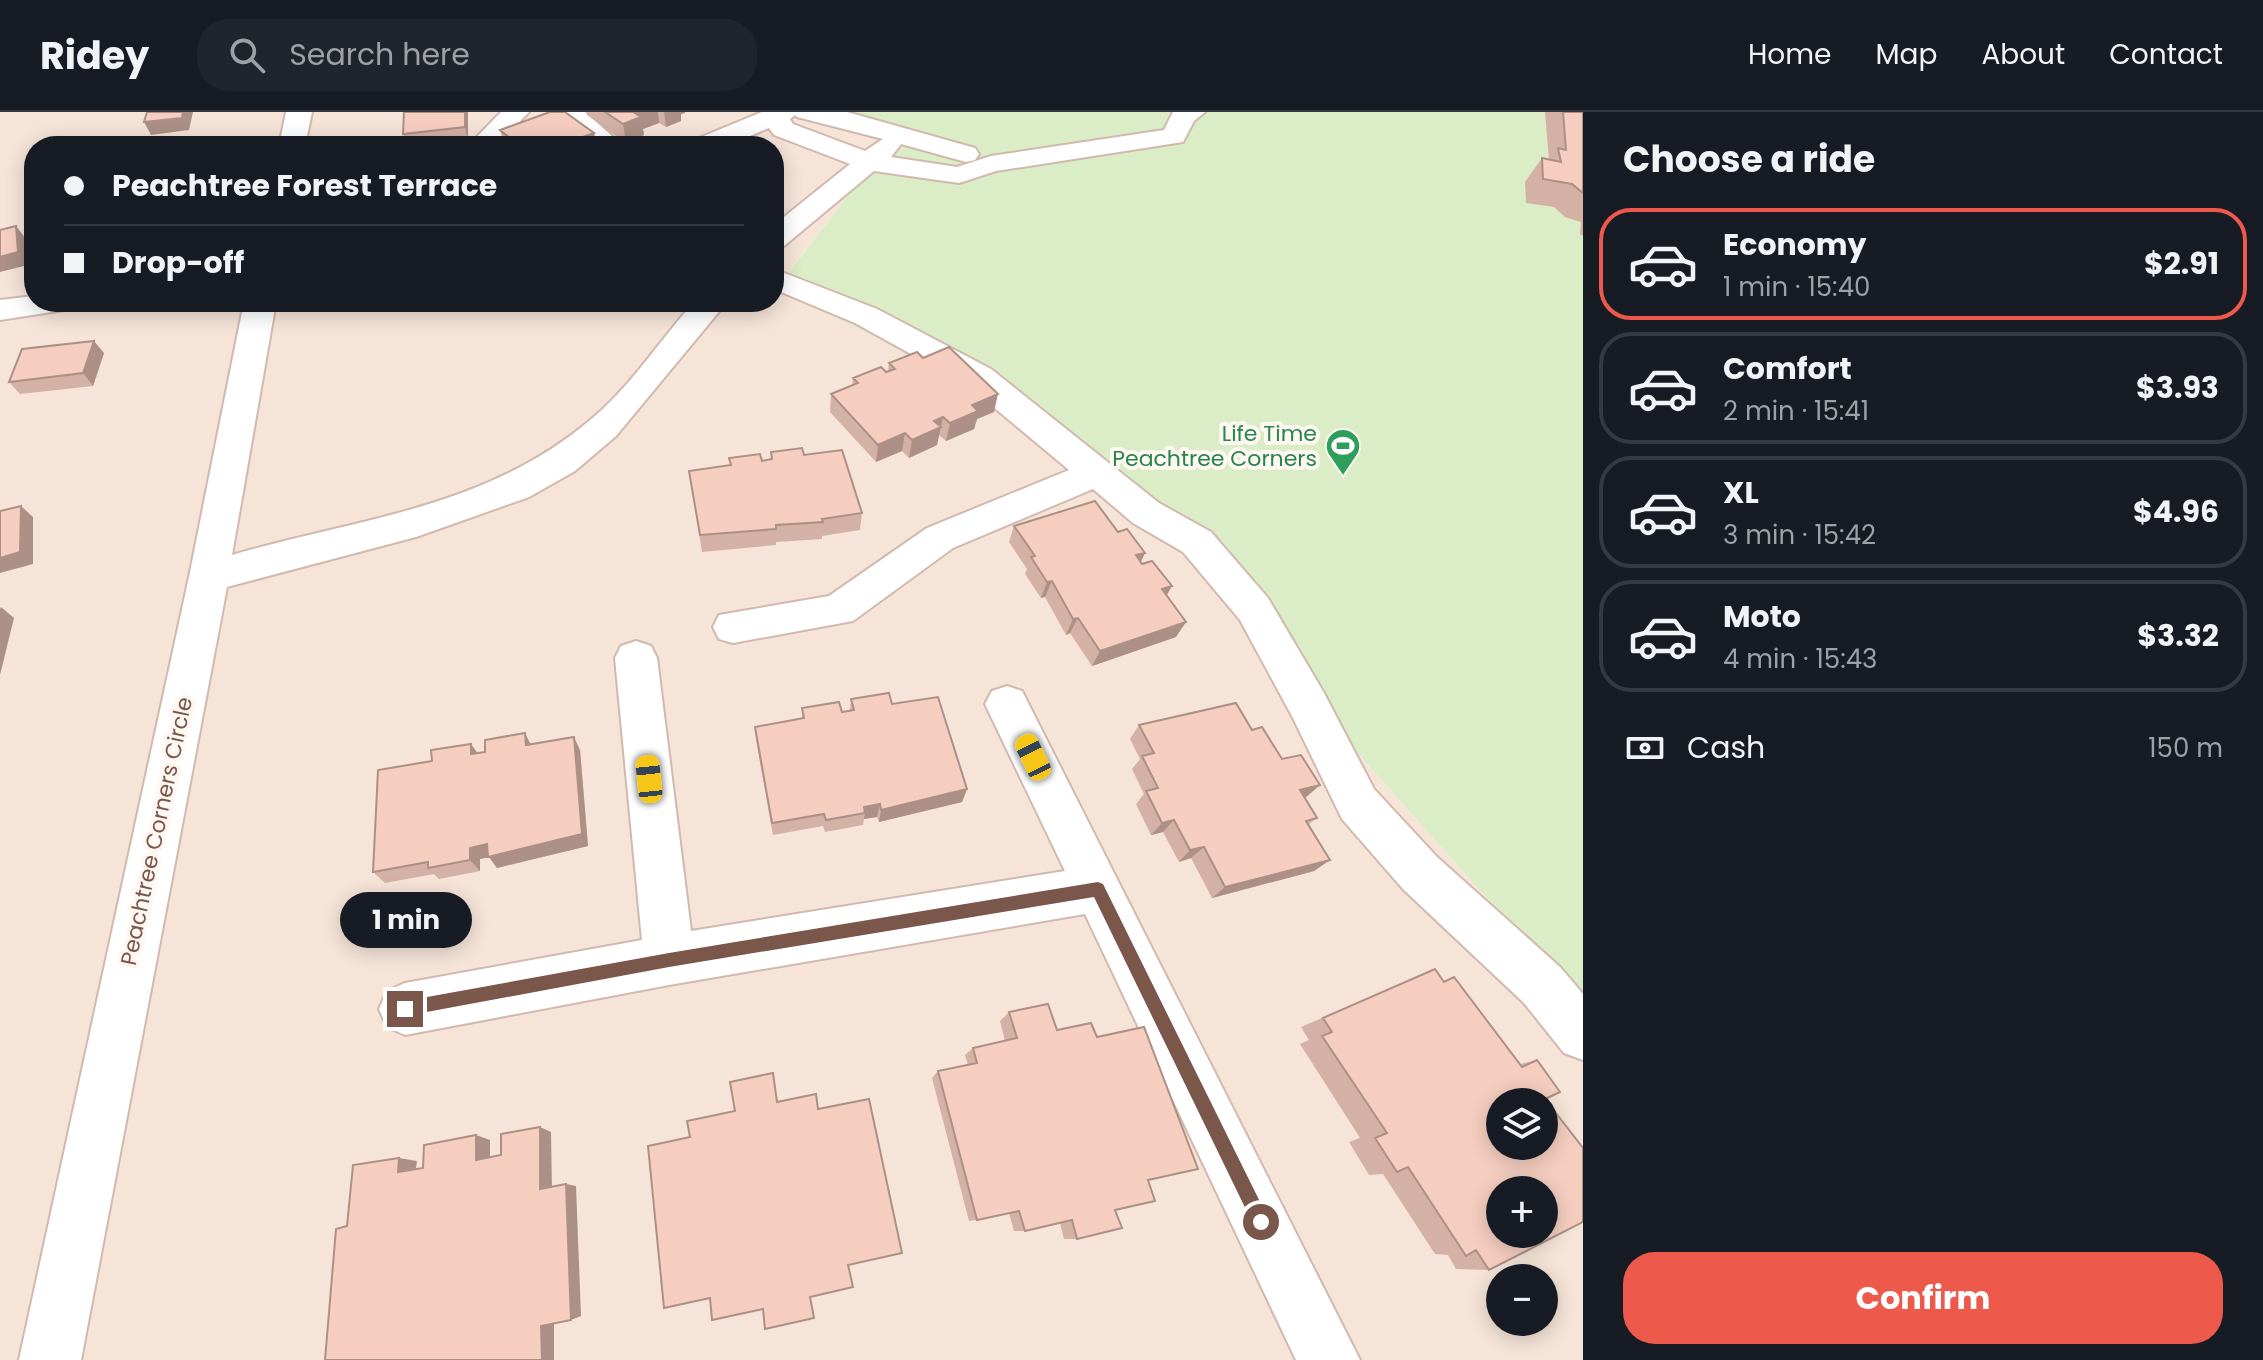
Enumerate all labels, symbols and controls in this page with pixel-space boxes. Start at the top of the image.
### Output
search box [197,19,757,91]
text: Ridey [40,29,149,82]
icon: search [225,33,269,77]
text: Search here [289,33,470,76]
text: Home [1748,35,1831,74]
text: Map [1875,35,1937,74]
text: About [1981,35,2065,74]
text: Contact [2109,35,2223,74]
text: Choose a ride [1623,134,1875,185]
text: Peachtree Forest Terrace [112,164,497,207]
text: Economy [1723,223,1867,266]
icon: car [1627,228,1699,300]
text: Drop-off [112,241,244,284]
text: $2.91 [2144,242,2219,285]
text: 1 min · 15:40 [1723,269,1870,305]
text: Comfort [1723,347,1852,390]
icon: car [1627,352,1699,424]
text: $3.93 [2136,366,2219,409]
text: 2 min · 15:41 [1723,393,1869,429]
place label: Life Time Peachtree Corners [1112,418,1317,474]
sports icon: Life Time Peachtree Corners [1324,427,1362,477]
text: XL [1723,471,1759,514]
icon: car [1627,476,1699,548]
text: $4.96 [2133,490,2219,533]
text: 3 min · 15:42 [1723,517,1876,553]
text: Moto [1723,595,1801,638]
icon: car [1627,600,1699,672]
text: $3.32 [2137,614,2219,657]
text: 4 min · 15:43 [1723,641,1877,677]
street label: Peachtree Corners Circle [113,694,200,968]
icon: cash [1623,726,1667,770]
text: Cash [1687,726,1765,769]
car [1012,730,1054,784]
text: 150 m [2148,730,2223,766]
car [635,754,663,804]
callout: 1 min [339,893,471,949]
text: 1 min [372,902,440,938]
route end [387,991,423,1027]
map controls [1486,1088,1558,1336]
button: layers [1486,1088,1558,1160]
button: + [1486,1176,1558,1248]
route start [1243,1204,1279,1240]
button: Confirm [1623,1252,2223,1344]
button: − [1486,1264,1558,1336]

